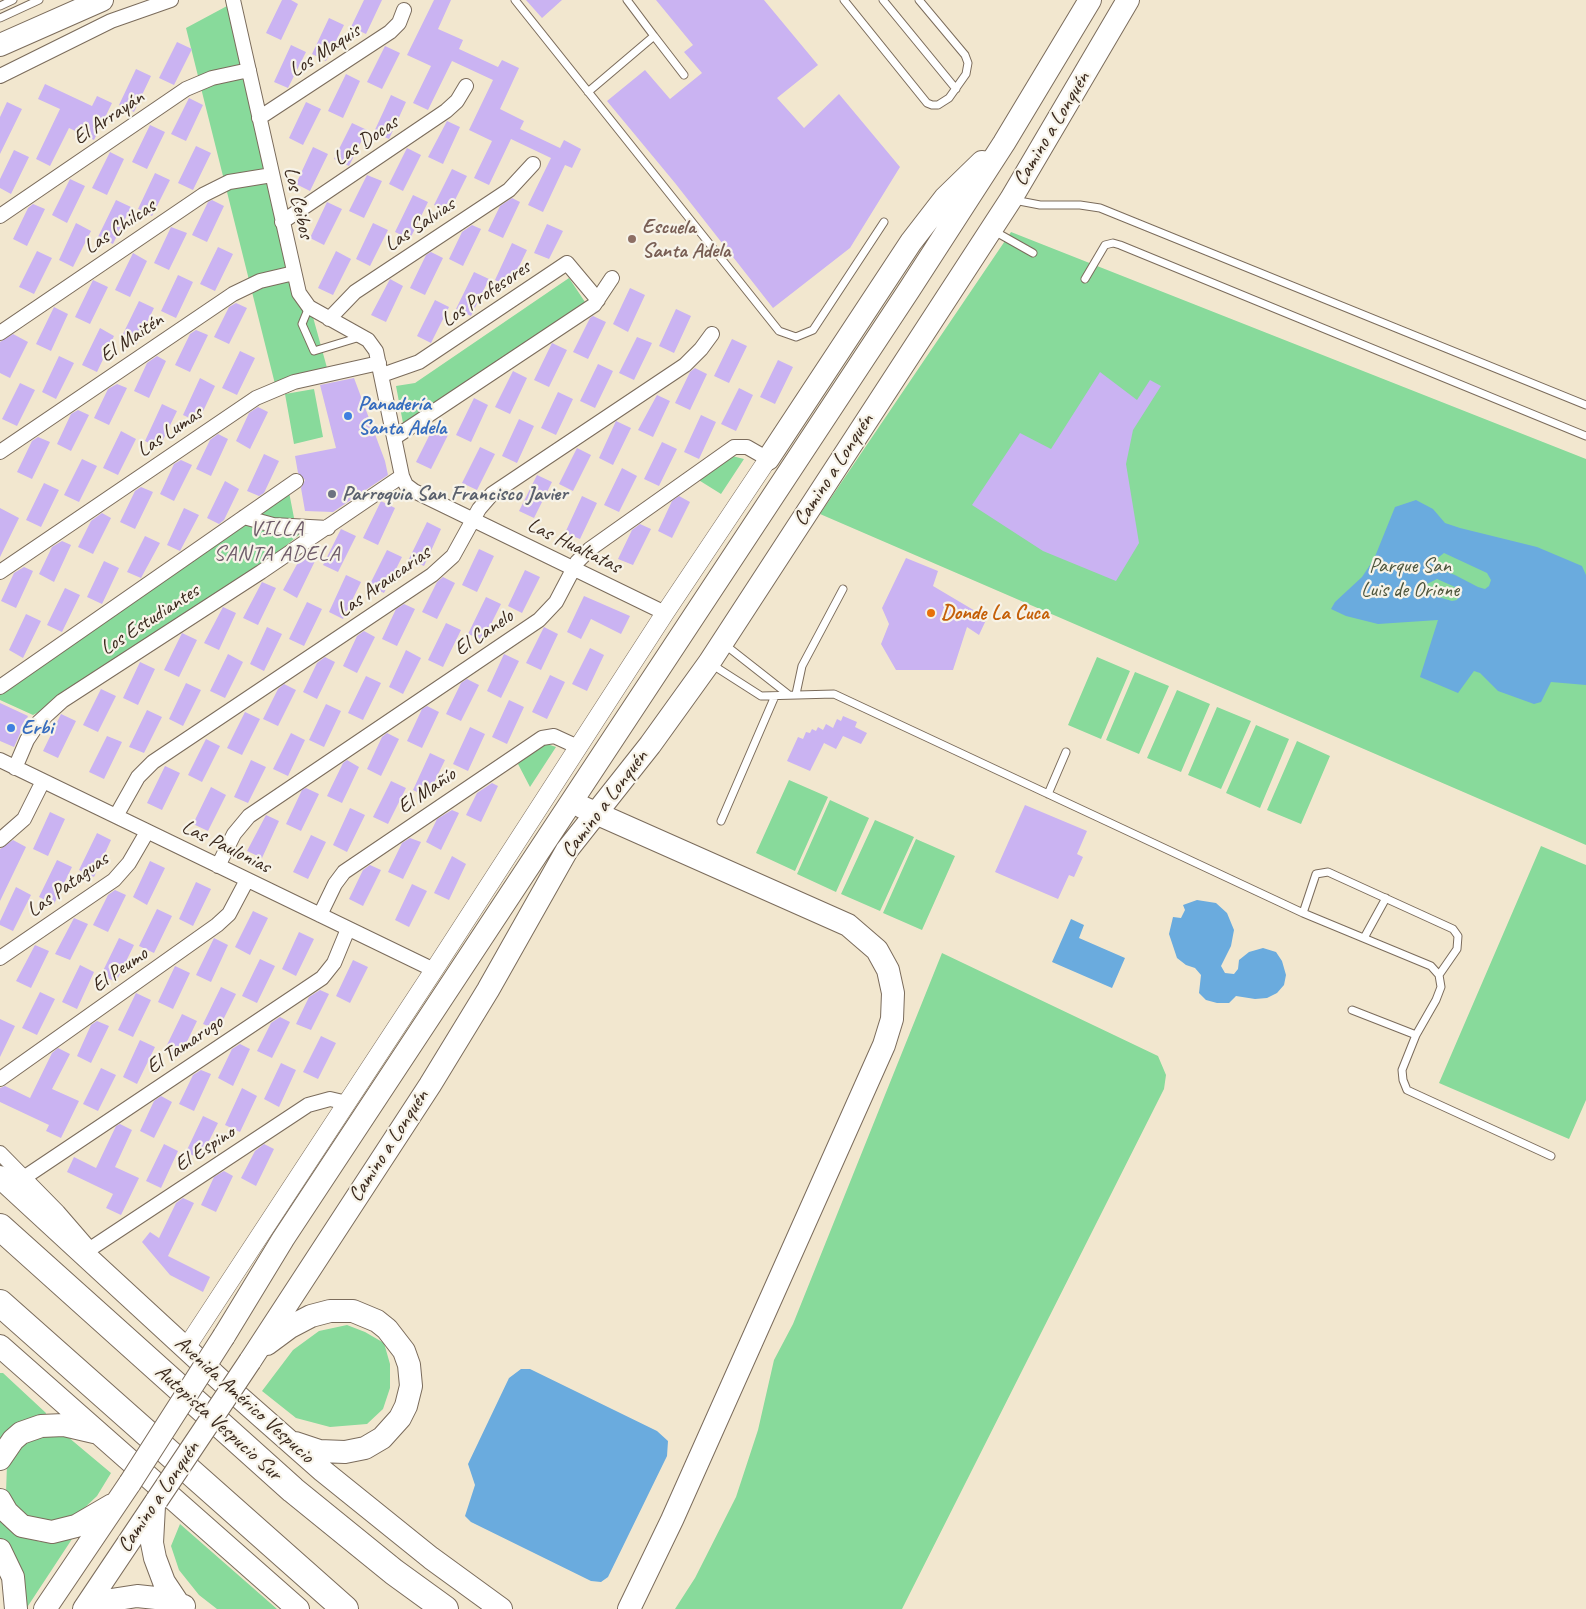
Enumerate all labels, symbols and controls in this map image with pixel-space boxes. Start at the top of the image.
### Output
street label: Los Maquis [285,19,365,83]
street label: Camino a Lonquén [1008,67,1096,191]
street label: El Arrayán [69,85,149,151]
street label: Las Docas [329,110,403,172]
street label: Los Ceibos [278,165,318,241]
street label: Las Salvias [380,192,460,258]
street label: Las Chilcas [79,194,161,260]
place label: Escuela Santa Adela [642,214,730,264]
marker: Escuela Santa Adela [626,233,638,245]
street label: Los Profesores [437,255,535,333]
street label: El Maitén [95,308,169,368]
place label: Panadería Santa Adela [358,391,446,441]
street label: Las Lumas [132,401,208,463]
street label: Camino a Lonquén [788,409,880,531]
marker: Panadería Santa Adela [342,410,354,422]
place label: Parroquia San Francisco Javier [342,481,568,507]
marker: Parroquia San Francisco Javier [326,488,338,500]
street label: Las Hualtatas [523,513,625,579]
district label: VILLA SANTA ADELA [213,516,341,568]
street label: Las Araucarias [332,541,436,623]
park label: Parque San Luis de Orione [1361,553,1459,603]
street label: Los Estudiantes [96,579,204,661]
place label: Donde La Cuca [941,600,1049,626]
street label: El Canelo [450,604,518,662]
marker: Donde La Cuca [925,607,937,619]
place label: Erbi [21,715,53,741]
marker: Erbi [5,722,17,734]
street label: Camino a Lonquén [556,745,654,863]
street label: El Mañío [393,762,461,820]
street label: Las Paulonias [177,815,275,879]
street label: Las Pataguas [22,847,114,923]
street label: El Peumo [87,942,153,998]
street label: El Tamarugo [142,1010,228,1080]
street label: Camino a Lonquén [343,1085,435,1207]
street label: El Espino [170,1120,240,1178]
street label: Avenida Américo Vespucio [169,1331,319,1469]
street label: Autopista Vespucio Sur [150,1360,286,1486]
street label: Camino a Lonquén [113,1437,205,1557]

